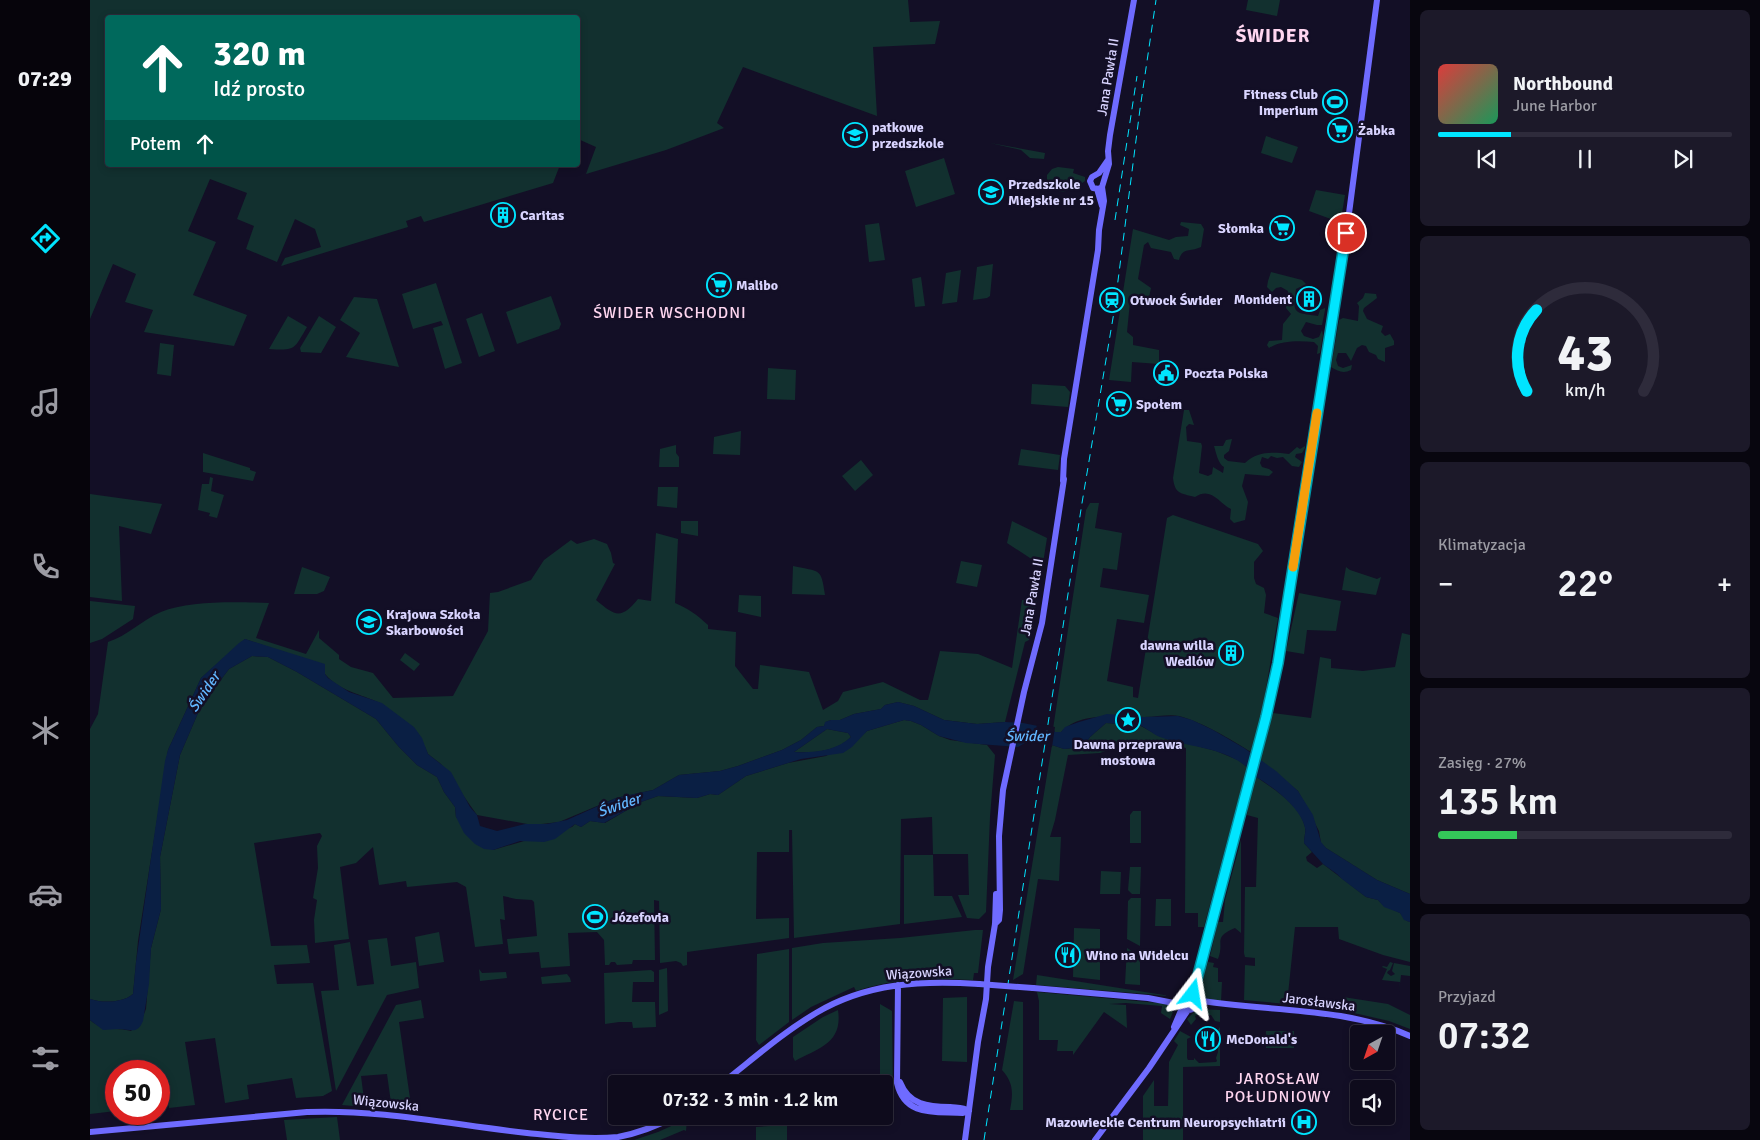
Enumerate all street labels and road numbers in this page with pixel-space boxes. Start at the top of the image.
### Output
street label: Jana Pawła II [1093,37,1123,117]
street label: Jana Pawła II [1017,557,1047,637]
street label: Wiązowska [885,962,953,984]
street label: Jarosławska [1282,989,1356,1015]
street label: Wiązowska [352,1091,420,1115]

